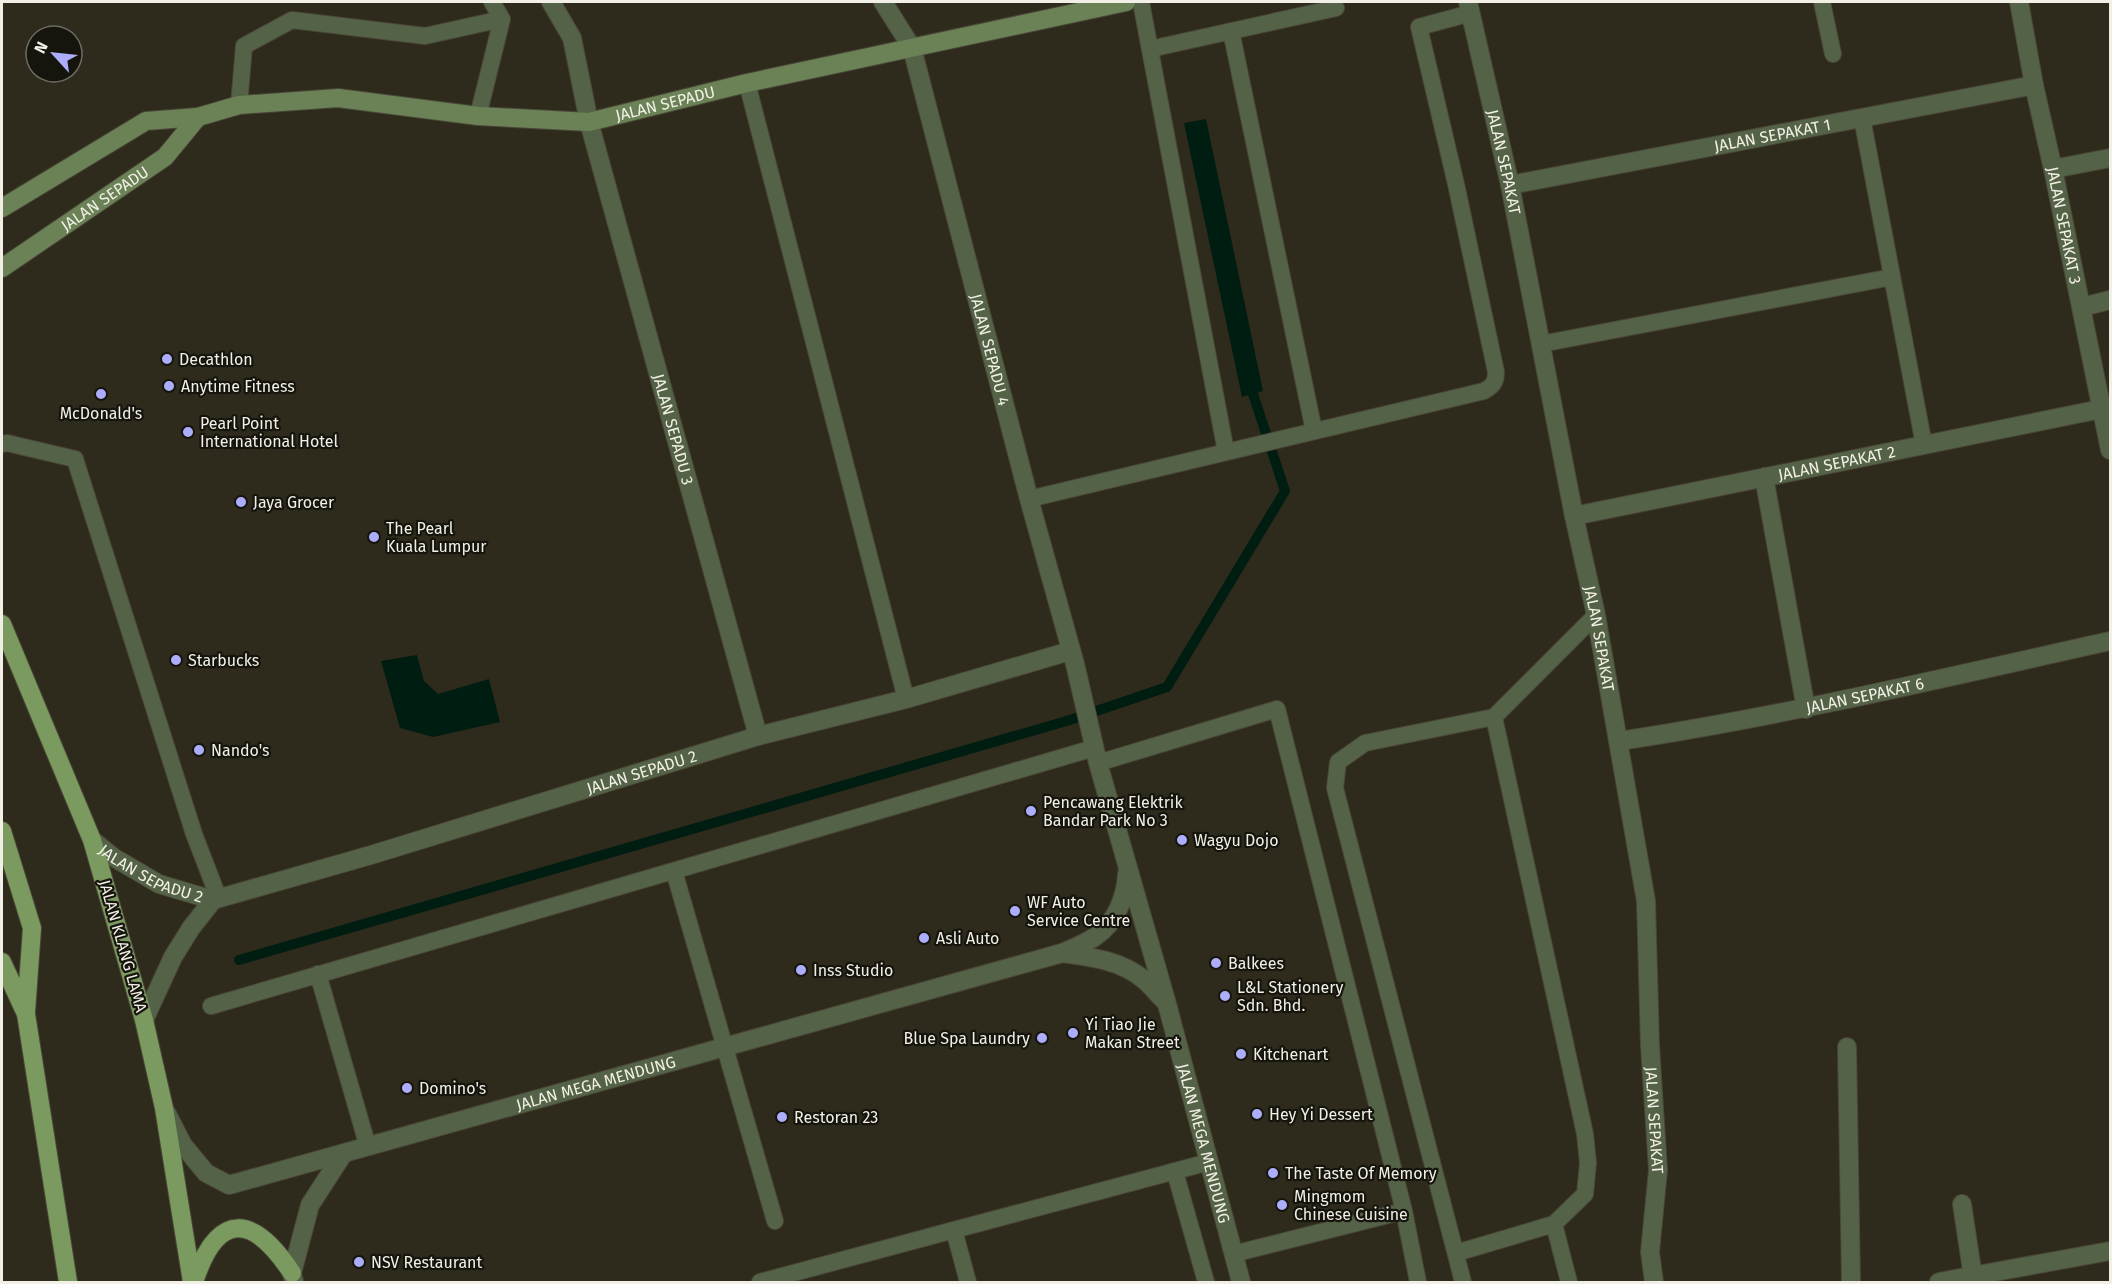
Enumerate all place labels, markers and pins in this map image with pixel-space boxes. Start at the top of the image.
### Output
place label: Decathlon [179,350,253,369]
marker: Decathlon [160,352,174,366]
place label: Anytime Fitness [181,377,295,396]
marker: Anytime Fitness [162,379,176,393]
marker: McDonald's [94,387,108,401]
place label: McDonald's [60,404,142,423]
place label: Pearl Point International Hotel [200,414,339,451]
marker: Pearl Point International Hotel [181,425,195,439]
place label: Jaya Grocer [253,493,335,512]
marker: Jaya Grocer [234,495,248,509]
place label: The Pearl Kuala Lumpur [386,519,487,556]
marker: The Pearl Kuala Lumpur [367,530,381,544]
place label: Starbucks [188,651,259,670]
marker: Starbucks [169,653,183,667]
place label: Nando's [211,741,270,760]
marker: Nando's [192,743,206,757]
place label: Pencawang Elektrik Bandar Park No 3 [1043,793,1183,830]
marker: Pencawang Elektrik Bandar Park No 3 [1024,804,1038,818]
place label: Wagyu Dojo [1194,831,1279,850]
marker: Wagyu Dojo [1175,833,1189,847]
place label: WF Auto Service Centre [1027,893,1130,930]
marker: WF Auto Service Centre [1008,904,1022,918]
place label: Asli Auto [936,929,999,948]
marker: Asli Auto [917,931,931,945]
place label: Balkees [1228,954,1284,973]
marker: Balkees [1209,956,1223,970]
place label: Inss Studio [813,961,893,980]
marker: Inss Studio [794,963,808,977]
place label: L&L Stationery Sdn. Bhd. [1237,978,1344,1015]
marker: L&L Stationery Sdn. Bhd. [1218,989,1232,1003]
place label: Yi Tiao Jie Makan Street [1085,1015,1180,1052]
marker: Yi Tiao Jie Makan Street [1066,1026,1080,1040]
place label: Blue Spa Laundry [903,1029,1030,1048]
marker: Blue Spa Laundry [1035,1031,1049,1045]
place label: Kitchenart [1253,1045,1328,1064]
marker: Kitchenart [1234,1047,1248,1061]
place label: Domino's [419,1079,486,1098]
marker: Domino's [400,1081,414,1095]
place label: Hey Yi Dessert [1269,1105,1373,1124]
marker: Hey Yi Dessert [1250,1107,1264,1121]
place label: Restoran 23 [794,1108,878,1127]
marker: Restoran 23 [775,1110,789,1124]
place label: The Taste Of Memory [1285,1164,1437,1183]
marker: The Taste Of Memory [1266,1166,1280,1180]
place label: Mingmom Chinese Cuisine [1294,1187,1408,1224]
marker: Mingmom Chinese Cuisine [1275,1198,1289,1212]
place label: NSV Restaurant [371,1253,482,1272]
marker: NSV Restaurant [352,1255,366,1269]

